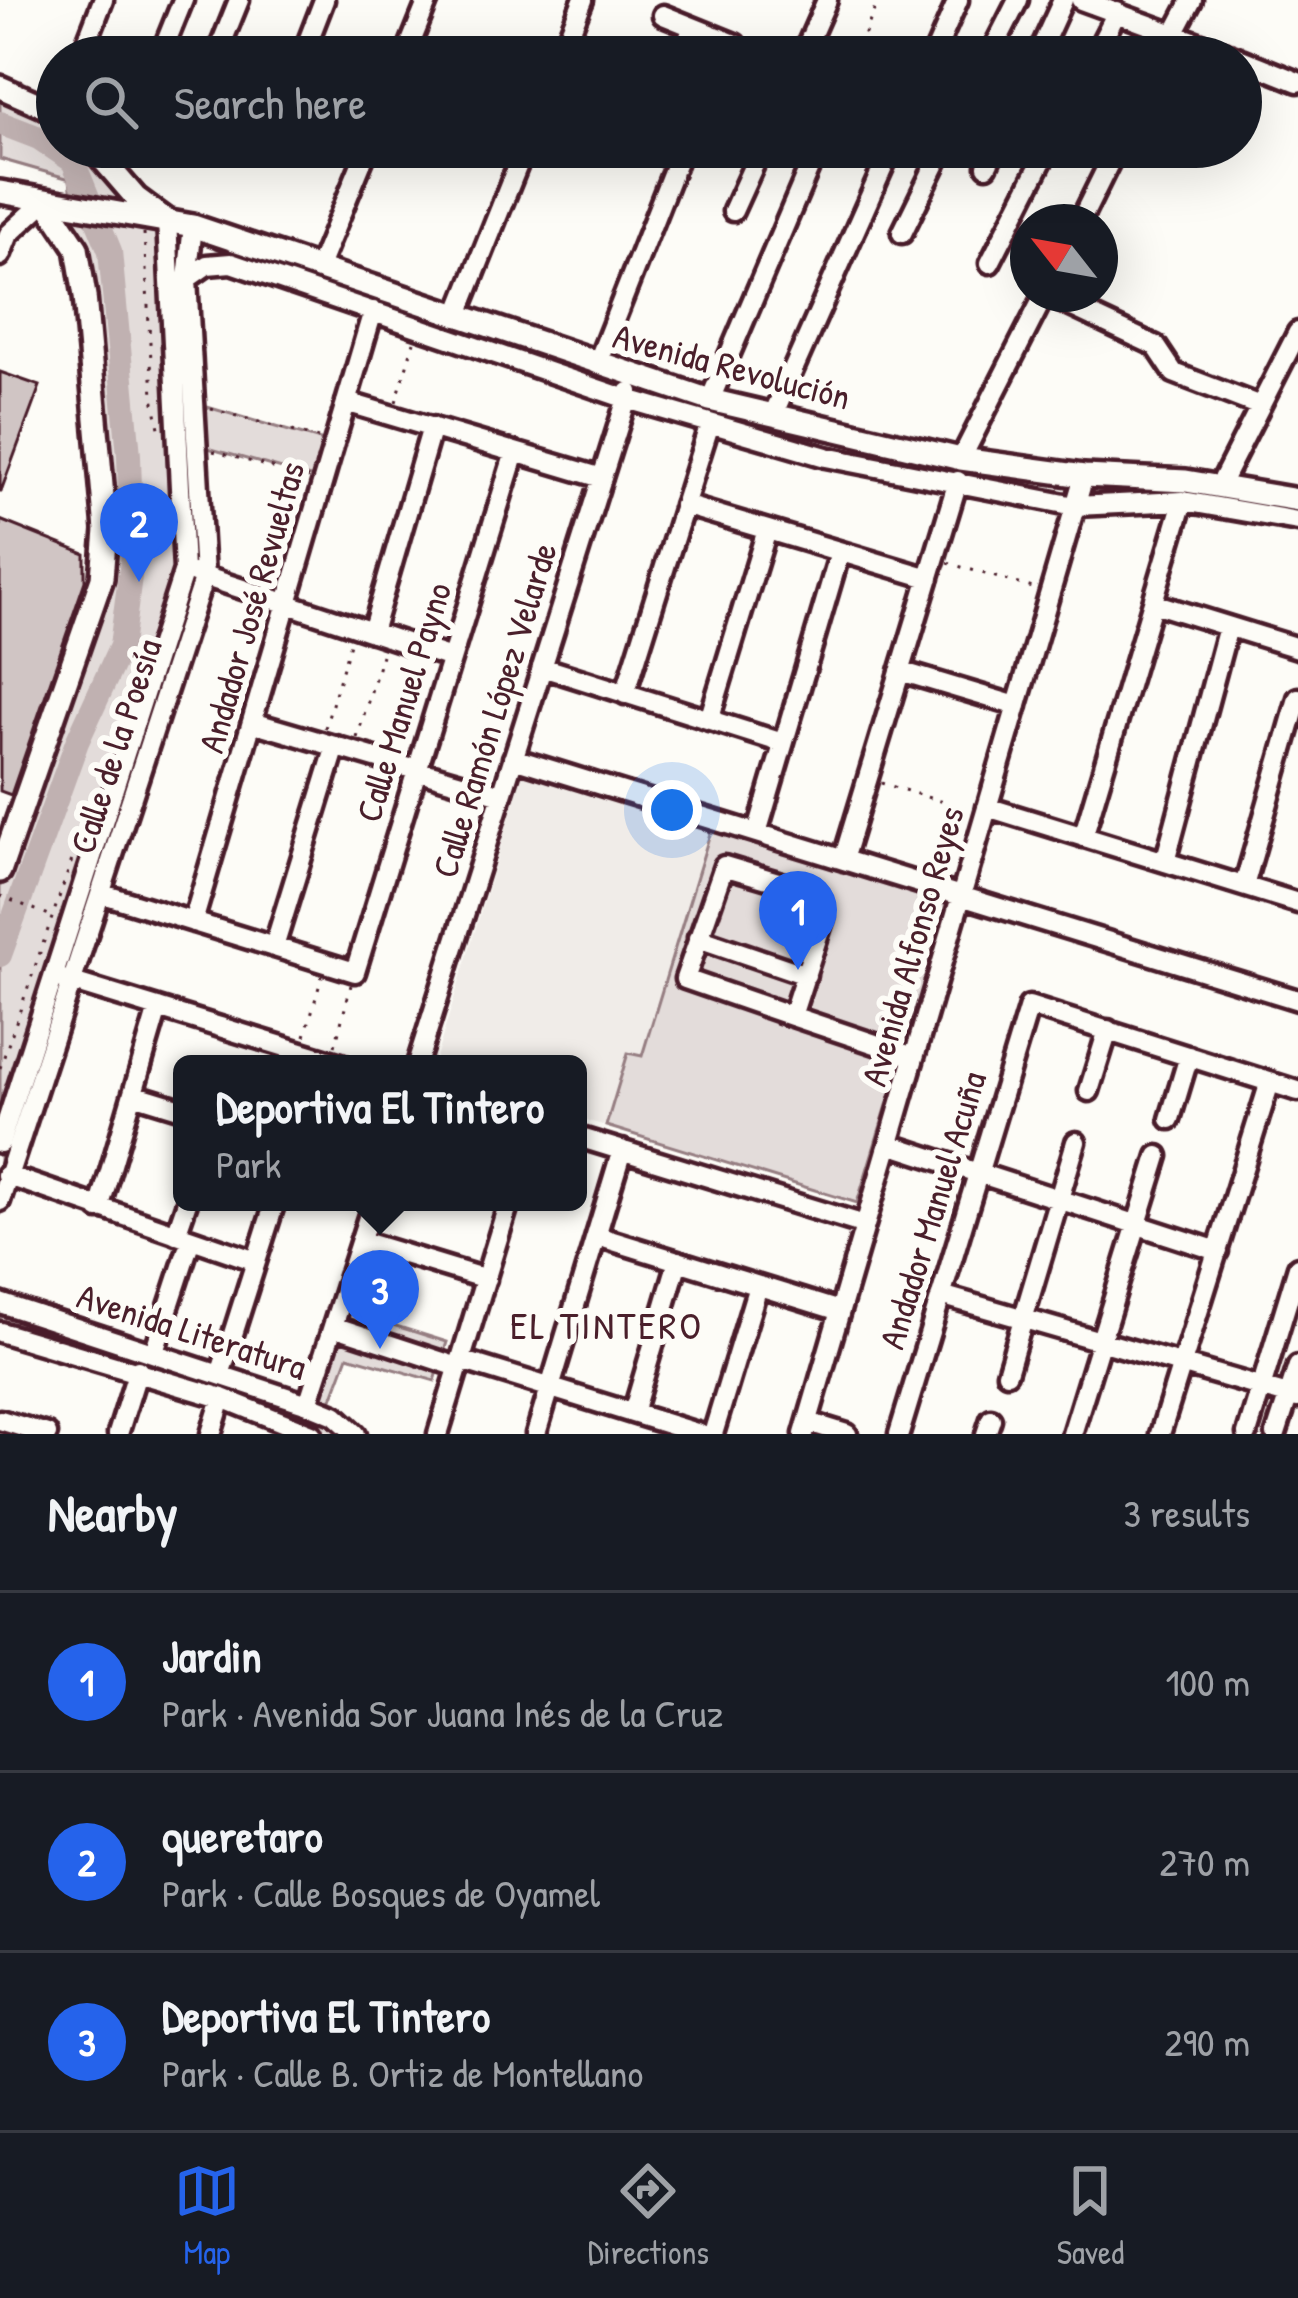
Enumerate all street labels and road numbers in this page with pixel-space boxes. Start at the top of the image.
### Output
street label: Avenida Revolución [608,310,856,421]
street label: Andador José Revueltas [186,456,316,758]
street label: Calle Ramón López Velarde [419,536,568,883]
street label: Calle Manuel Payno [343,576,462,828]
street label: Calle de la Poesía [57,632,172,859]
street label: Avenida Alfonso Reyes [848,800,975,1091]
street label: Andador Manuel Acuña [866,1065,997,1354]
street label: Avenida Literatura [71,1270,313,1391]

